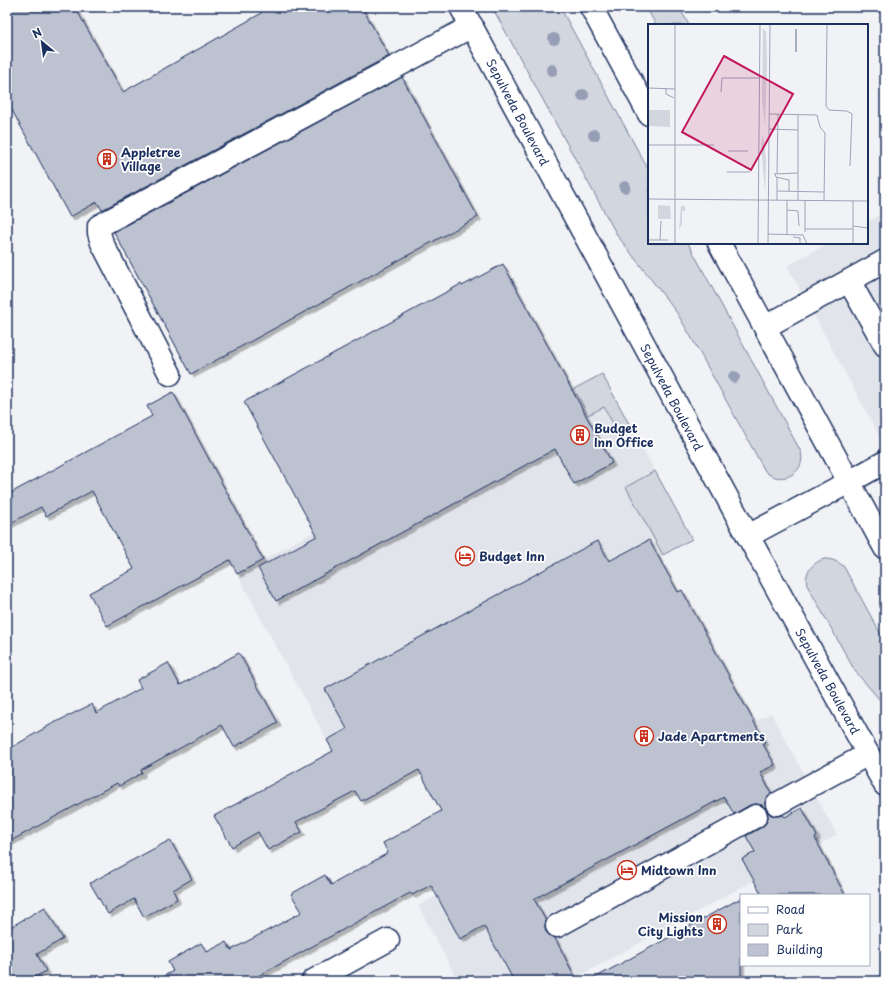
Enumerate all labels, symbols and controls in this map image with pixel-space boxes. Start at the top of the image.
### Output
north arrow [22,22,62,62]
text: N [29,23,45,42]
inset map [648,24,868,244]
street label: Sepulveda Boulevard [482,55,554,169]
place label: Appletree Village [121,143,181,175]
building icon: Appletree Village [96,148,118,170]
street label: Sepulveda Boulevard [636,340,708,454]
place label: Budget Inn Office [594,419,654,451]
building icon: Budget Inn Office [569,424,591,446]
hotel icon: Budget Inn [454,545,476,567]
place label: Budget Inn [479,547,545,565]
street label: Sepulveda Boulevard [791,625,865,738]
building icon: Jade Apartments [633,725,655,747]
place label: Jade Apartments [658,727,765,745]
hotel icon: Midtown Inn [616,859,638,881]
place label: Midtown Inn [641,861,716,879]
legend [740,894,870,966]
text: Road [776,900,805,918]
place label: Mission City Lights [638,908,703,940]
building icon: Mission City Lights [706,913,728,935]
text: Park [776,920,803,938]
text: Building [776,940,823,958]

